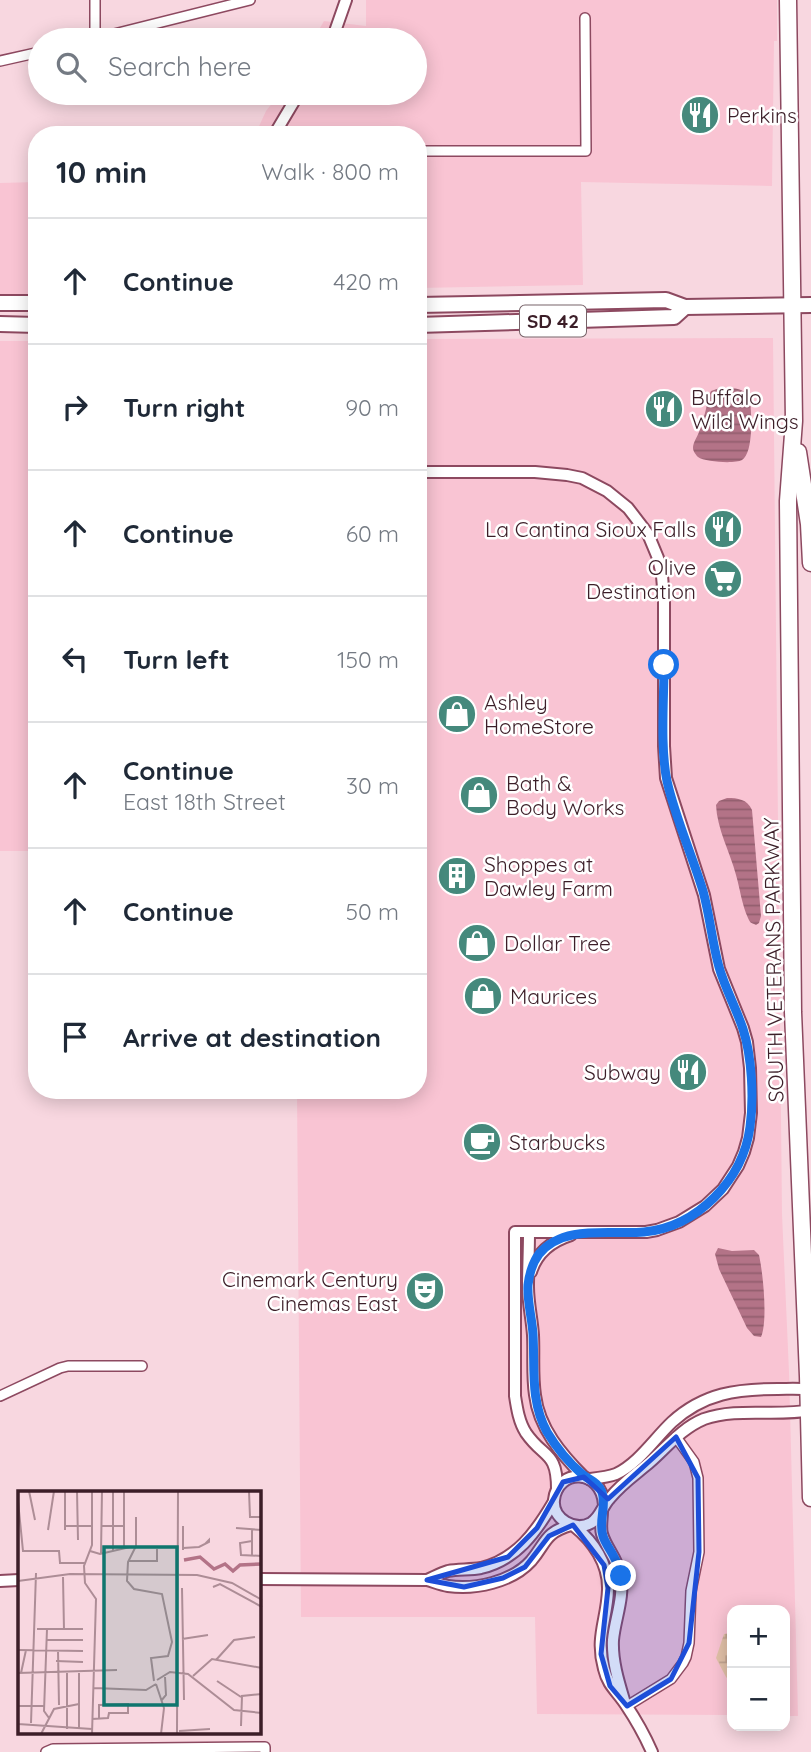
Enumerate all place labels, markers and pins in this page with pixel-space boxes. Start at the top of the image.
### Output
restaurant icon: Perkins [679,94,721,136]
place label: Perkins [727,102,797,128]
place label: Buffalo Wild Wings [691,384,799,434]
restaurant icon: Buffalo Wild Wings [643,388,685,430]
restaurant icon: La Cantina Sioux Falls [702,508,744,550]
place label: La Cantina Sioux Falls [485,516,696,542]
place label: Olive Destination [586,554,696,604]
supermarket icon: Olive Destination [702,558,744,600]
place label: Ashley HomeStore [484,689,594,739]
shop icon: Ashley HomeStore [436,693,478,735]
place label: Bath & Body Works [506,770,624,820]
shop icon: Bath & Body Works [458,774,500,816]
place label: Shoppes at Dawley Farm [484,851,613,901]
building icon: Shoppes at Dawley Farm [436,855,478,897]
shop icon: Dollar Tree [456,922,498,964]
place label: Dollar Tree [504,930,611,956]
shop icon: Maurices [462,975,504,1017]
place label: Maurices [510,983,597,1009]
restaurant icon: Subway [667,1051,709,1093]
place label: Subway [584,1059,661,1085]
cafe icon: Starbucks [461,1121,503,1163]
place label: Starbucks [509,1129,605,1155]
place label: Cinemark Century Cinemas East [222,1266,398,1316]
theatre icon: Cinemark Century Cinemas East [404,1270,446,1312]

